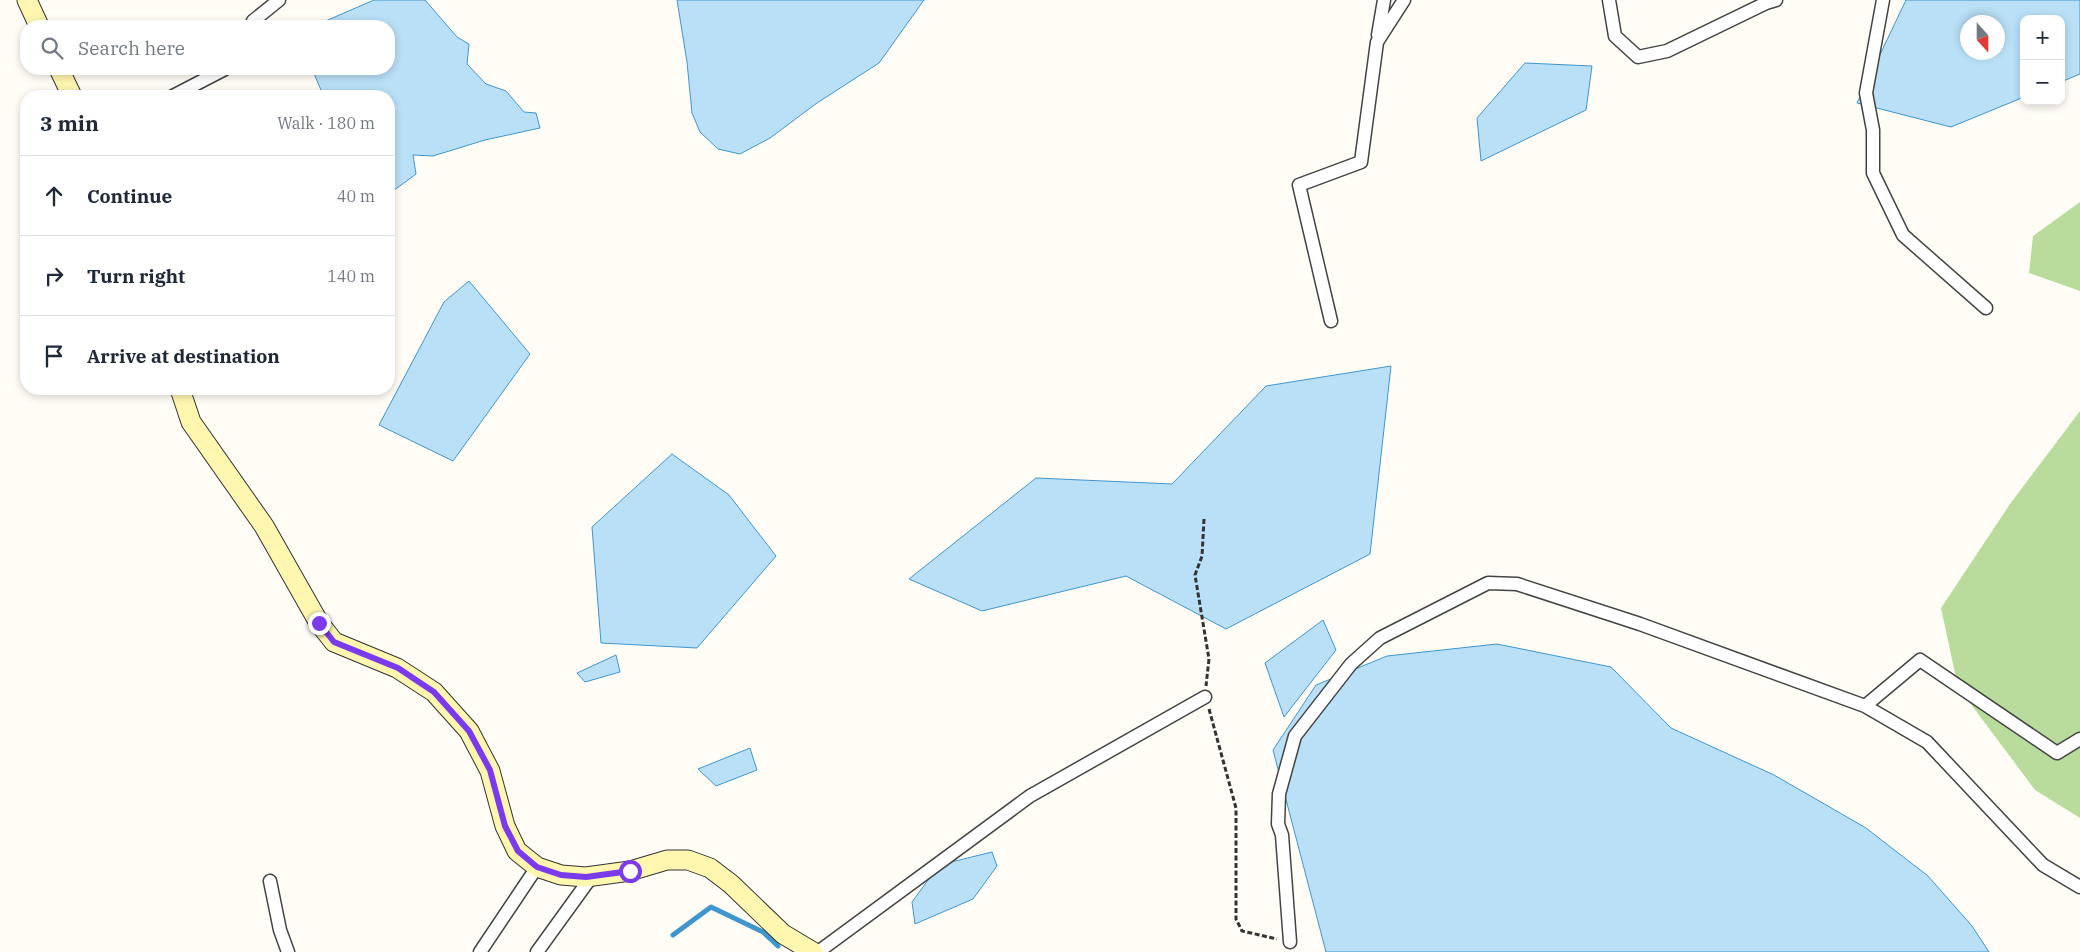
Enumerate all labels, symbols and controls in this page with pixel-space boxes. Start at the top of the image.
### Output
north arrow [1960,15,2005,60]
map controls [2020,15,2065,105]
button: + [2020,15,2065,60]
search box [20,20,395,75]
icon: search [38,34,66,62]
text: Search here [78,36,185,60]
button: − [2020,60,2065,105]
text: 3 min [40,109,99,137]
text: Walk · 180 m [277,113,375,133]
icon: ahead [40,182,68,210]
text: Continue [87,184,172,208]
text: 40 m [337,186,375,206]
icon: right [40,262,68,290]
text: Turn right [87,264,185,288]
text: 140 m [327,266,375,286]
icon: arrive [40,342,68,370]
text: Arrive at destination [87,344,280,368]
route end [308,612,331,635]
route start [619,860,642,883]

